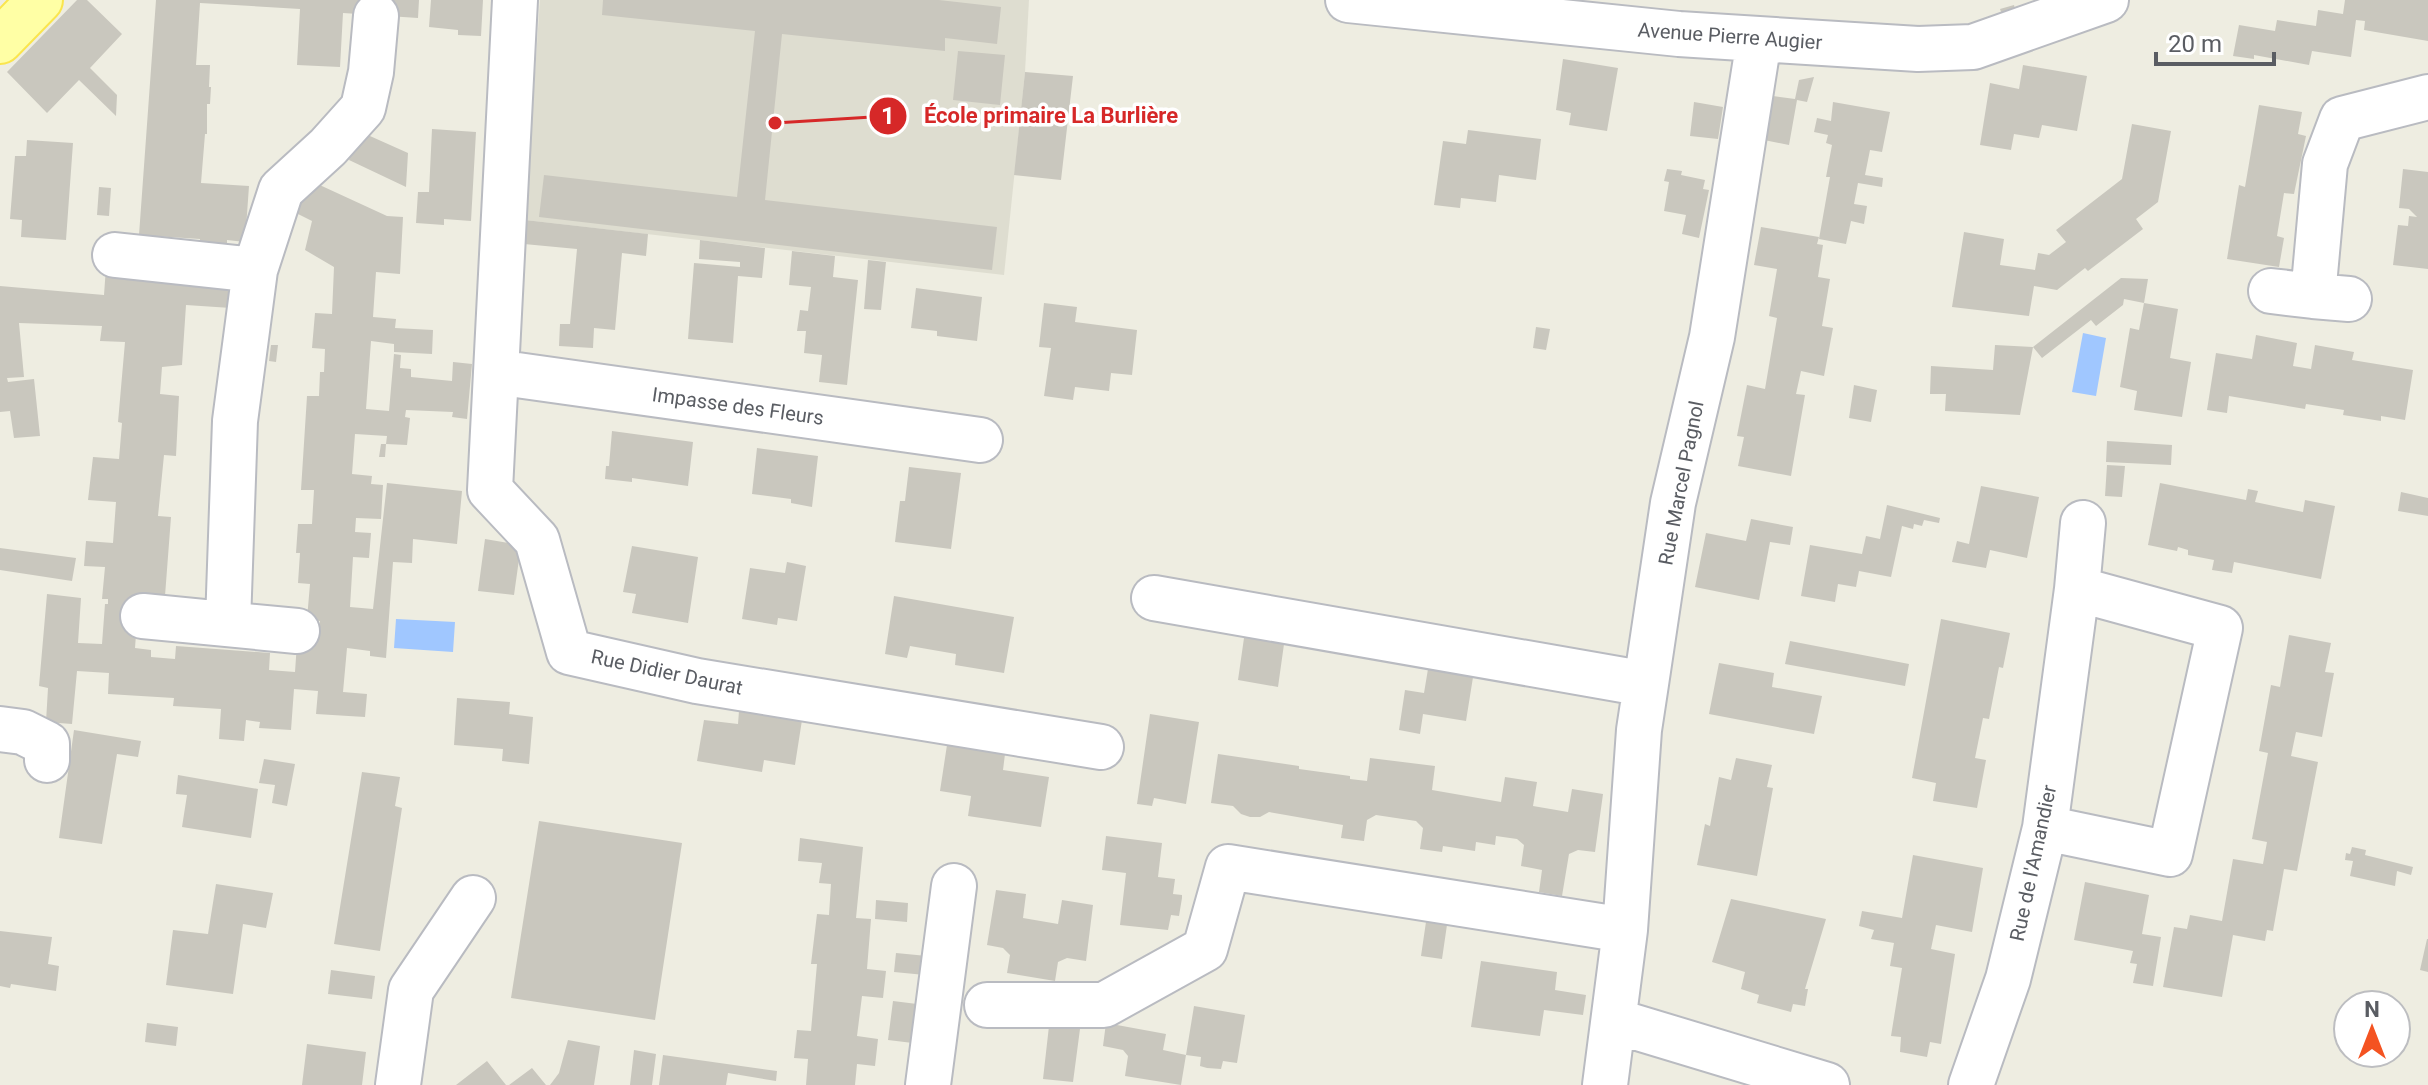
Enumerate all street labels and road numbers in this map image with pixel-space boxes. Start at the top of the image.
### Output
street label: Avenue Pierre Augier [1637,18,1823,54]
street label: Impasse des Fleurs [651,382,825,430]
street label: Rue Marcel Pagnol [1653,399,1709,567]
street label: Rue Didier Daurat [589,644,745,700]
street label: Rue de l'Amandier [2005,783,2061,943]

